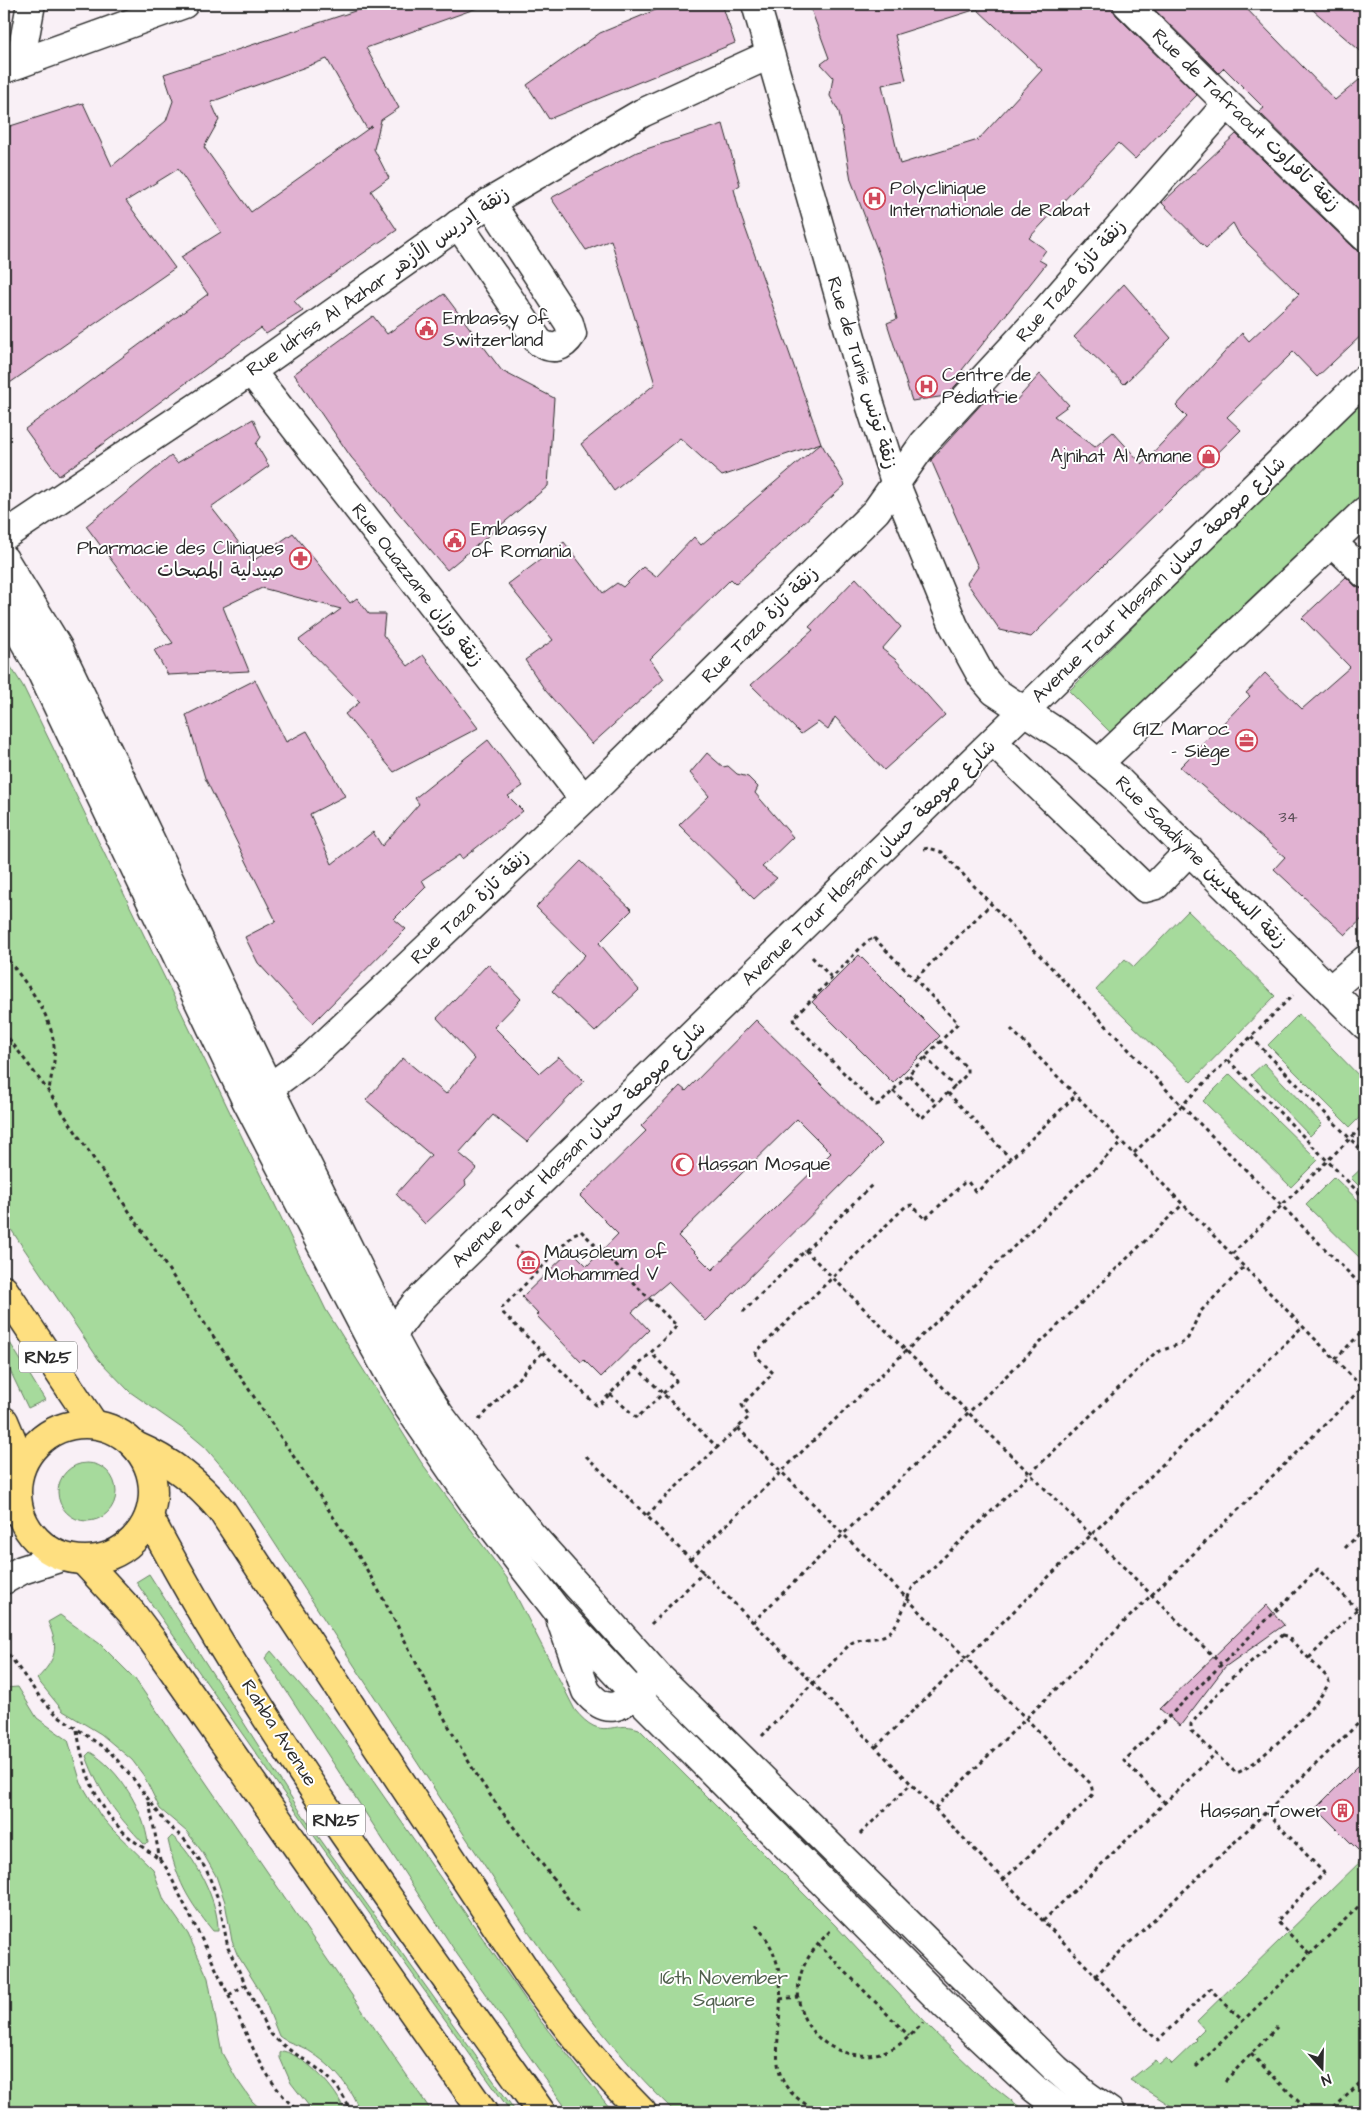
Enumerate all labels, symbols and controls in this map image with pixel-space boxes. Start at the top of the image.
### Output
street label: Rue de Tafraout زنقة تافراوت [1146,23,1346,217]
place label: Polyclinique Internationale de Rabat [890,175,1090,224]
street label: Rue Idriss Al Azhar زنقة إدريس الأزهر [241,181,515,383]
hospital icon: Polyclinique Internationale de Rabat [862,187,886,211]
street label: Rue Taza زنقة تازة [1010,213,1132,349]
street label: Rue de Tunis زنقة تونس [820,273,904,473]
place label: Embassy of Switzerland [443,305,549,354]
public building icon: Embassy of Switzerland [415,317,439,341]
place label: Centre de Pédiatrie [942,362,1031,411]
hospital icon: Centre de Pédiatrie [914,374,938,398]
place label: Ajnihat Al Amane [1051,443,1192,470]
shop icon: Ajnihat Al Amane [1196,444,1220,468]
street label: Avenue Tour Hassan شارع صومعة حسان [1026,451,1292,709]
street label: Rue Ouazzane زنقة وزان [345,498,489,672]
place label: Embassy of Romania [471,516,572,565]
public building icon: Embassy of Romania [443,528,467,552]
place label: Pharmacie des Cliniques صيدلية المصحات [77,535,284,584]
pharmacy icon: Pharmacie des Cliniques صيدلية المصحات [288,547,312,571]
street label: Rue Taza زنقة تازة [695,560,825,690]
place label: GIZ Maroc - Siège [1133,716,1230,766]
office icon: GIZ Maroc - Siège [1234,728,1258,752]
street label: Avenue Tour Hassan شارع صومعة حسان [736,734,1002,992]
street label: Rue Saadiyine زنقة السعديين [1108,770,1293,955]
house number: 34 [1278,806,1298,828]
street label: Rue Taza زنقة تازة [405,843,535,971]
street label: Avenue Tour Hassan شارع صومعة حسان [446,1016,712,1274]
place label: Hassan Mosque [698,1151,831,1178]
mosque icon: Hassan Mosque [670,1152,694,1176]
place label: Mausoleum of Mohammed V [544,1239,667,1288]
museum icon: Mausoleum of Mohammed V [516,1251,540,1275]
road number: RN25 [19,1341,77,1372]
street label: Rahba Avenue [234,1674,324,1792]
place label: Hassan Tower [1200,1798,1327,1825]
building icon: Hassan Tower [1330,1799,1354,1823]
road number: RN25 [307,1804,365,1836]
park label: 16th November Square [660,1965,789,2014]
north arrow [1296,2044,1346,2094]
text: N [1318,2068,1334,2090]

